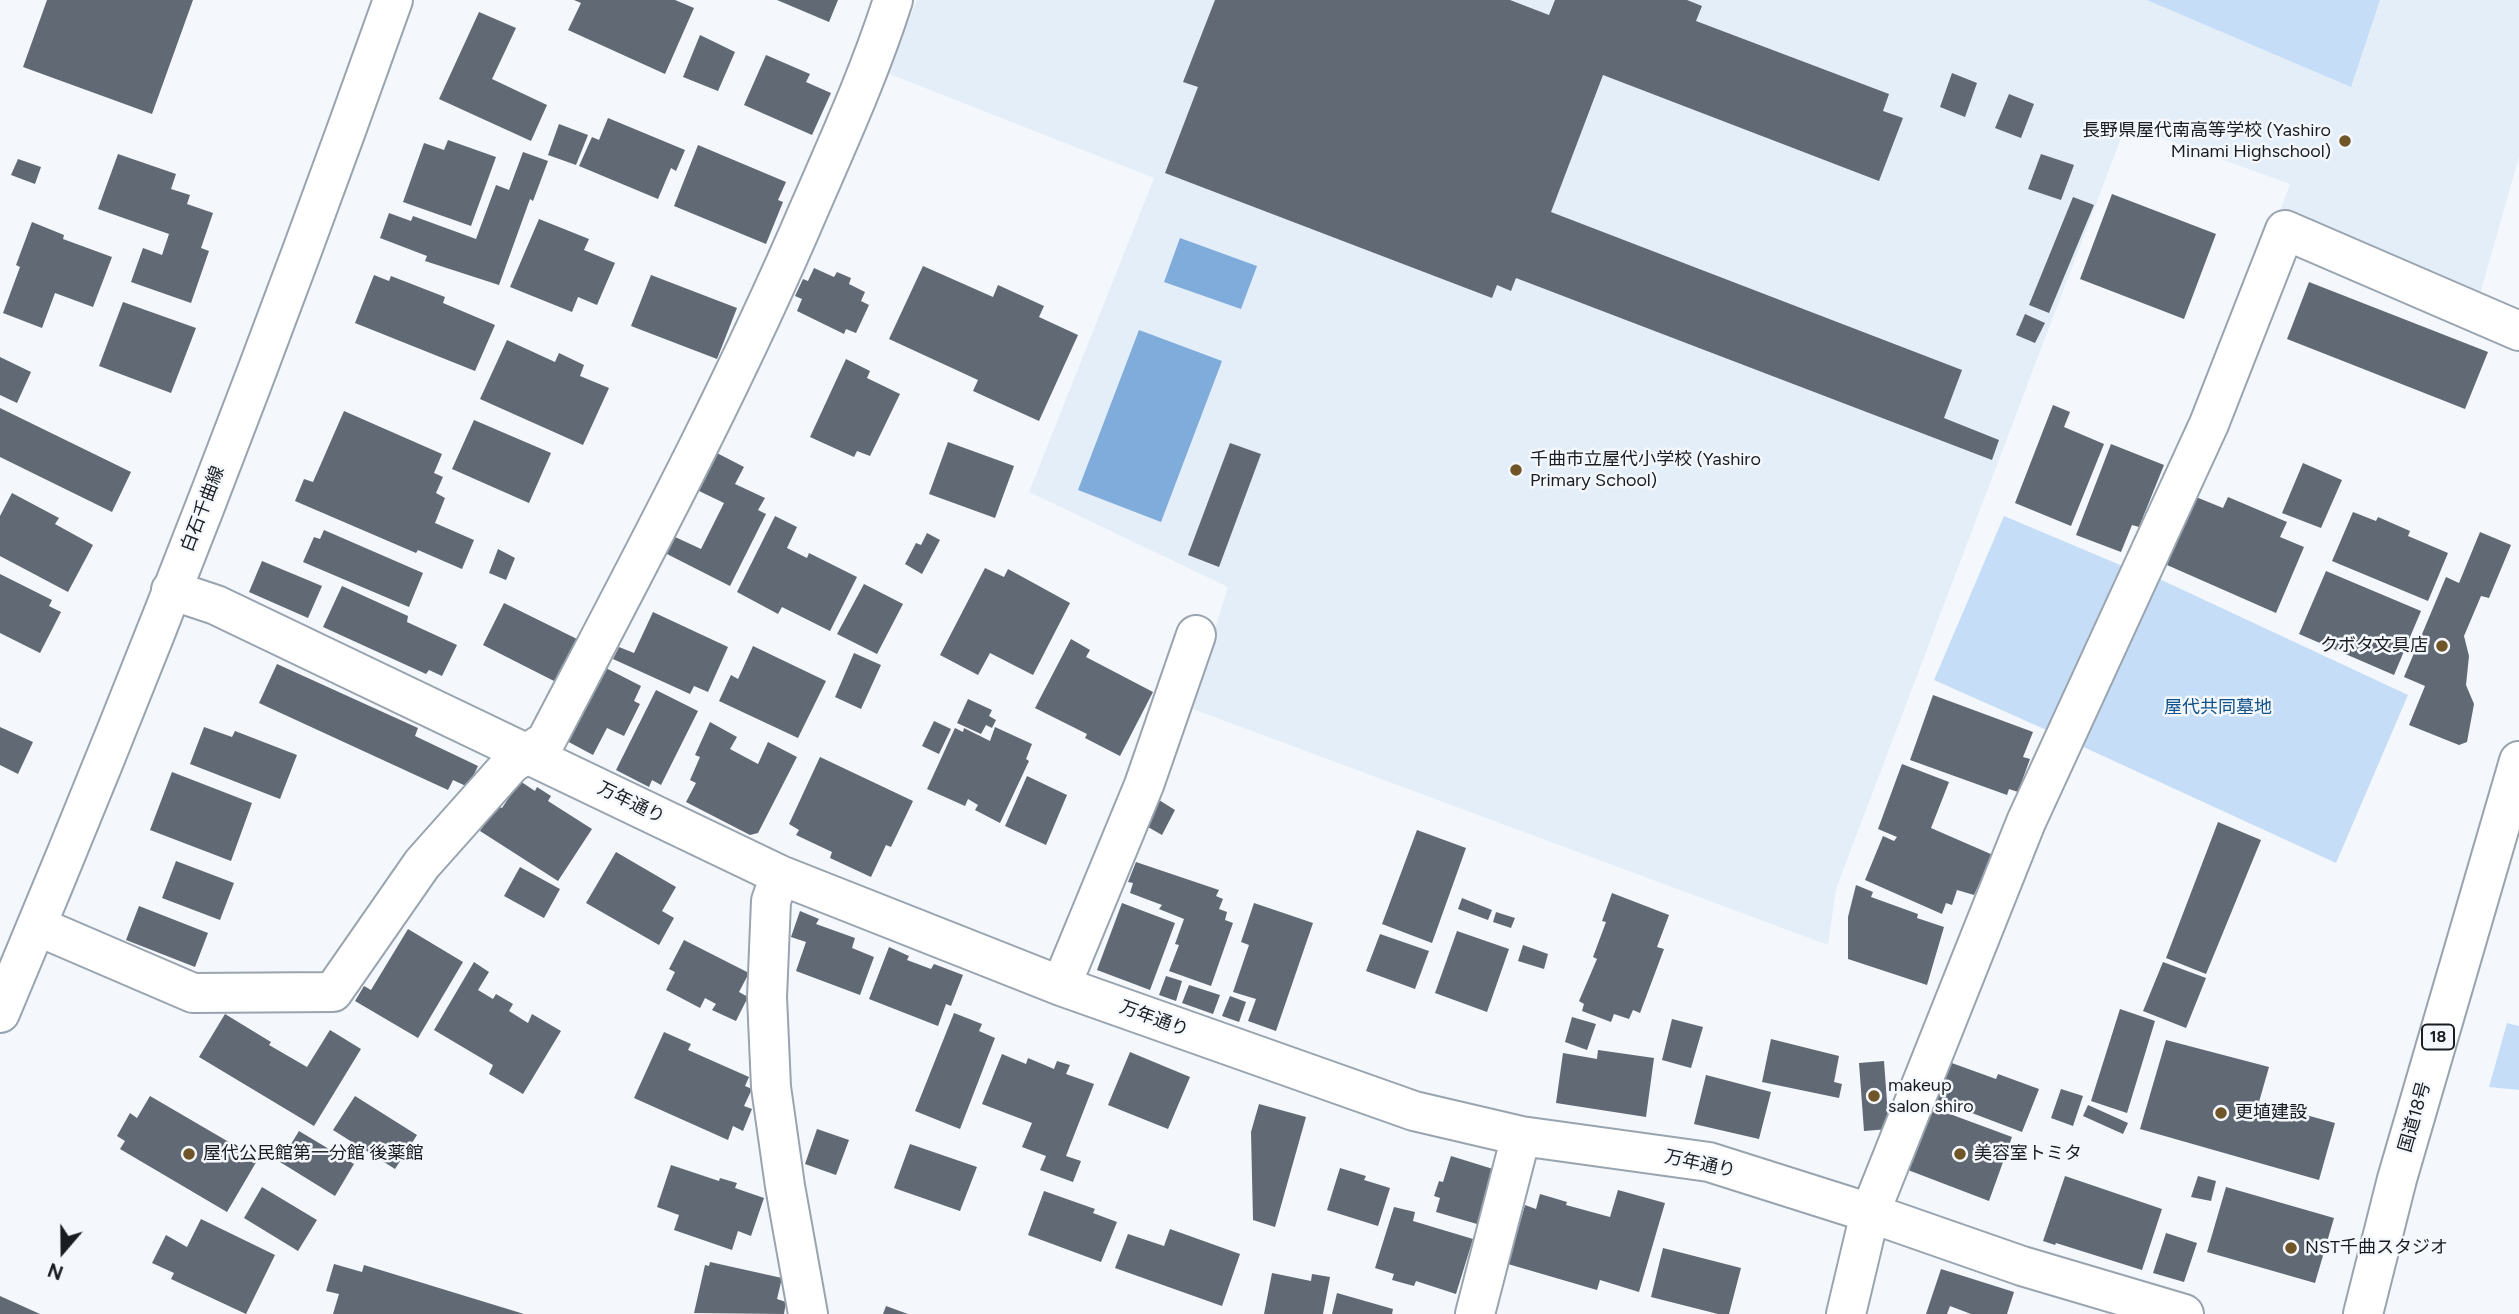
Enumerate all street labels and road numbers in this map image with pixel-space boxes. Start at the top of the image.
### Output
street label: 白石千曲線 [177,463,229,555]
street label: 万年通り [594,778,668,828]
street label: 万年通り [1116,997,1192,1041]
road number: 18 [2422,1024,2454,1050]
street label: 国道18号 [2395,1079,2435,1155]
street label: 万年通り [1663,1146,1737,1182]

